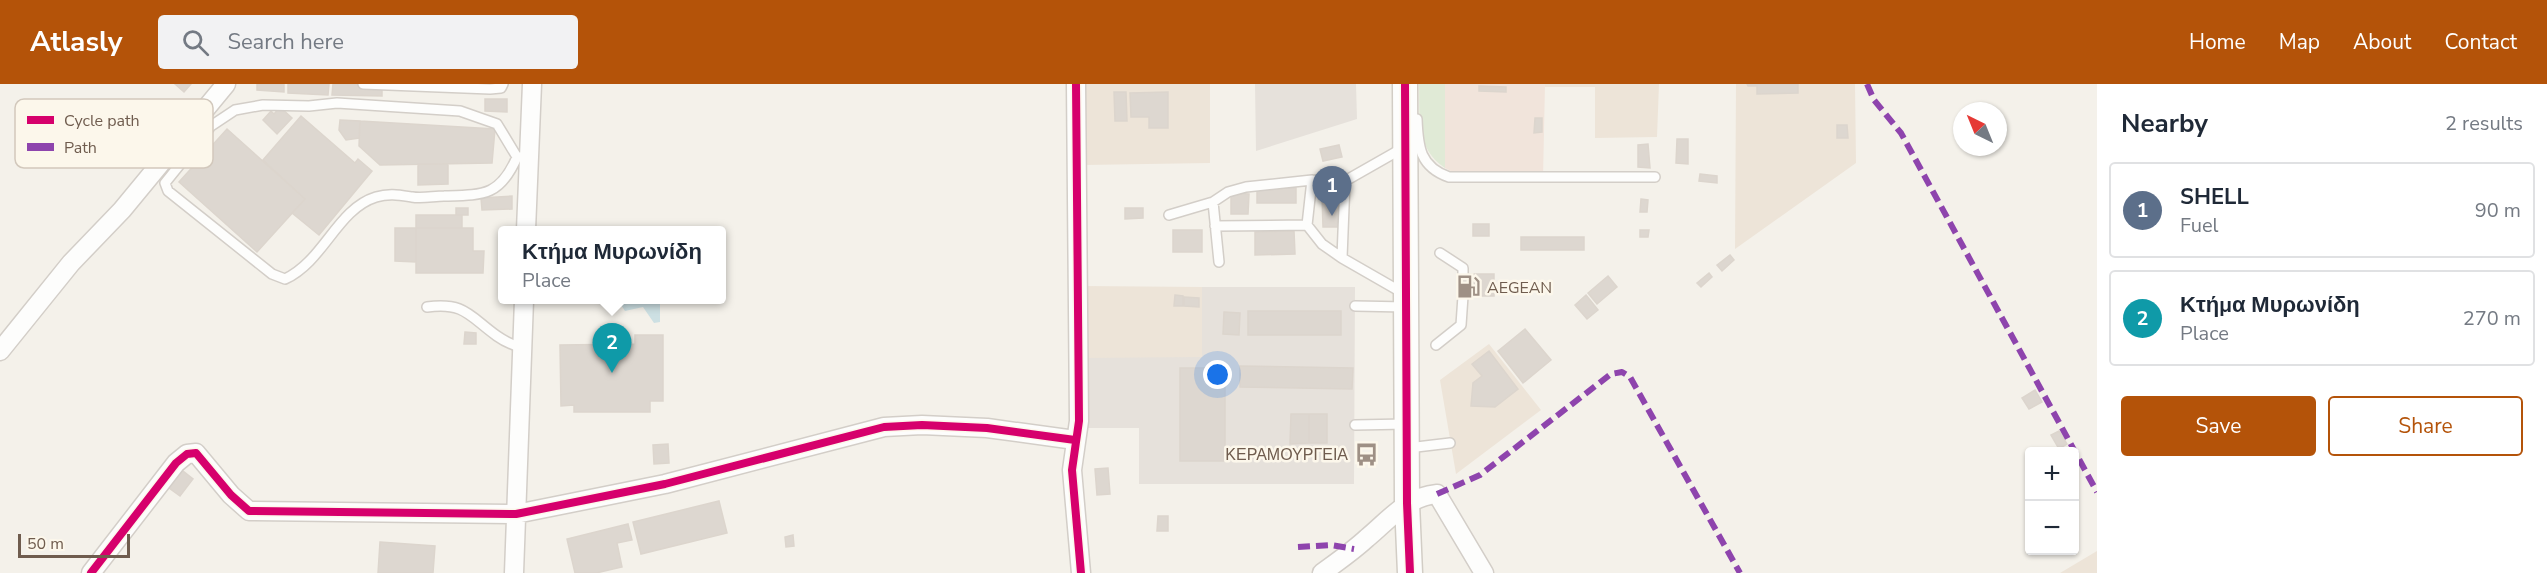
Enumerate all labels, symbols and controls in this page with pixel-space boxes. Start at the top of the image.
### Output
search box [158,15,578,69]
text: Atlasly [30,23,122,61]
icon: search [179,26,212,59]
text: Search here [227,27,344,57]
text: Home [2189,28,2246,56]
text: Map [2279,28,2320,56]
text: About [2353,28,2411,56]
text: Contact [2444,28,2517,56]
legend [15,99,213,168]
north arrow [1953,102,2007,156]
text: Nearby [2121,106,2208,141]
text: Cycle path [64,110,140,132]
text: 2 results [2445,110,2523,137]
text: Path [64,137,97,159]
pin: 1 [1312,166,1352,216]
text: SHELL [2180,182,2249,212]
text: 1 [2137,197,2149,224]
text: 90 m [2475,197,2521,224]
text: Fuel [2180,212,2219,239]
popup [498,226,726,304]
text: Κτήμα Μυρωνίδη [522,237,702,267]
text: Place [522,267,571,294]
fuel station icon: AEGEAN [1456,274,1482,300]
place label: AEGEAN [1487,277,1552,299]
text: Κτήμα Μυρωνίδη [2180,290,2360,320]
text: 2 [2137,305,2149,332]
text: 270 m [2463,305,2521,332]
text: Place [2180,320,2229,347]
pin: 2 [592,324,632,373]
your location [1203,360,1232,389]
button: Save [2121,396,2316,456]
button: Share [2328,396,2523,456]
bus stop icon: ΚΕΡΑΜΟΥΡΓΕΙΑ [1353,441,1379,467]
place label: ΚΕΡΑΜΟΥΡΓΕΙΑ [1225,444,1348,466]
map controls [2025,447,2079,555]
button: + [2025,447,2079,501]
button: − [2025,501,2079,555]
scale bar [18,531,130,558]
text: 50 m [27,533,64,555]

